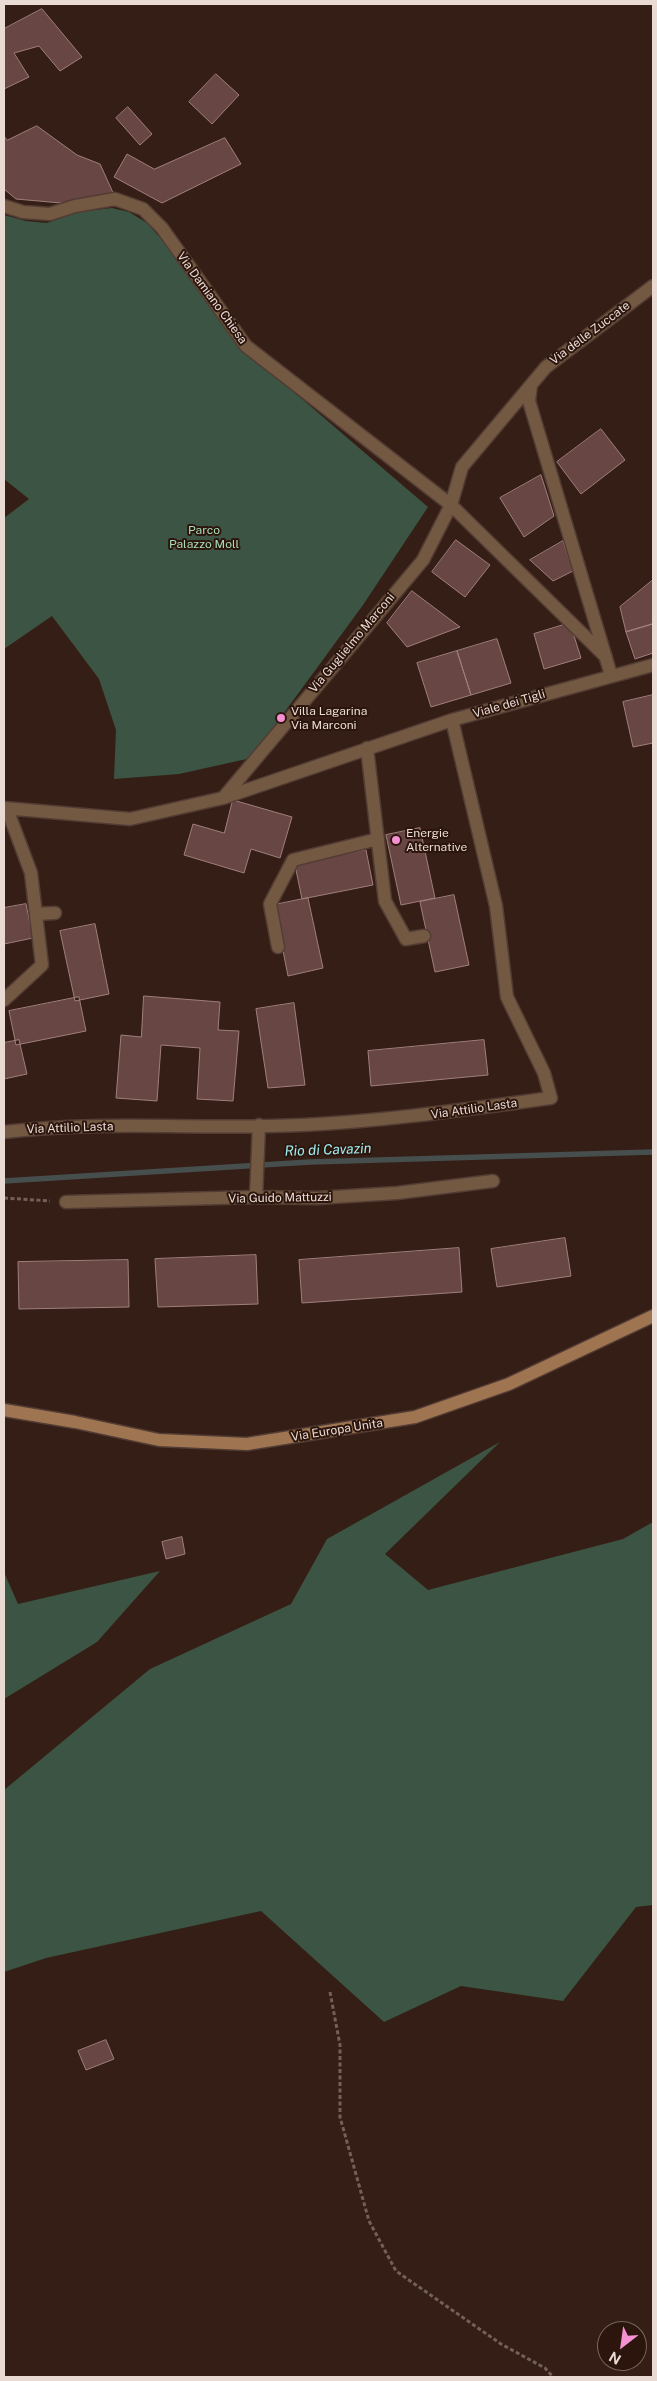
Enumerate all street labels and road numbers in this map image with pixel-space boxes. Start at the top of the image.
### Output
street label: Via Damiano Chiesa [174,249,250,347]
street label: Via delle Zuccate [547,298,633,368]
street label: Via Guglielmo Marconi [306,590,398,696]
street label: Viale dei Tigli [471,687,547,721]
street label: Via Attilio Lasta [430,1096,518,1122]
street label: Via Attilio Lasta [26,1119,114,1137]
street label: Via Guido Mattuzzi [228,1190,332,1206]
street label: Via Europa Unita [290,1416,384,1444]

